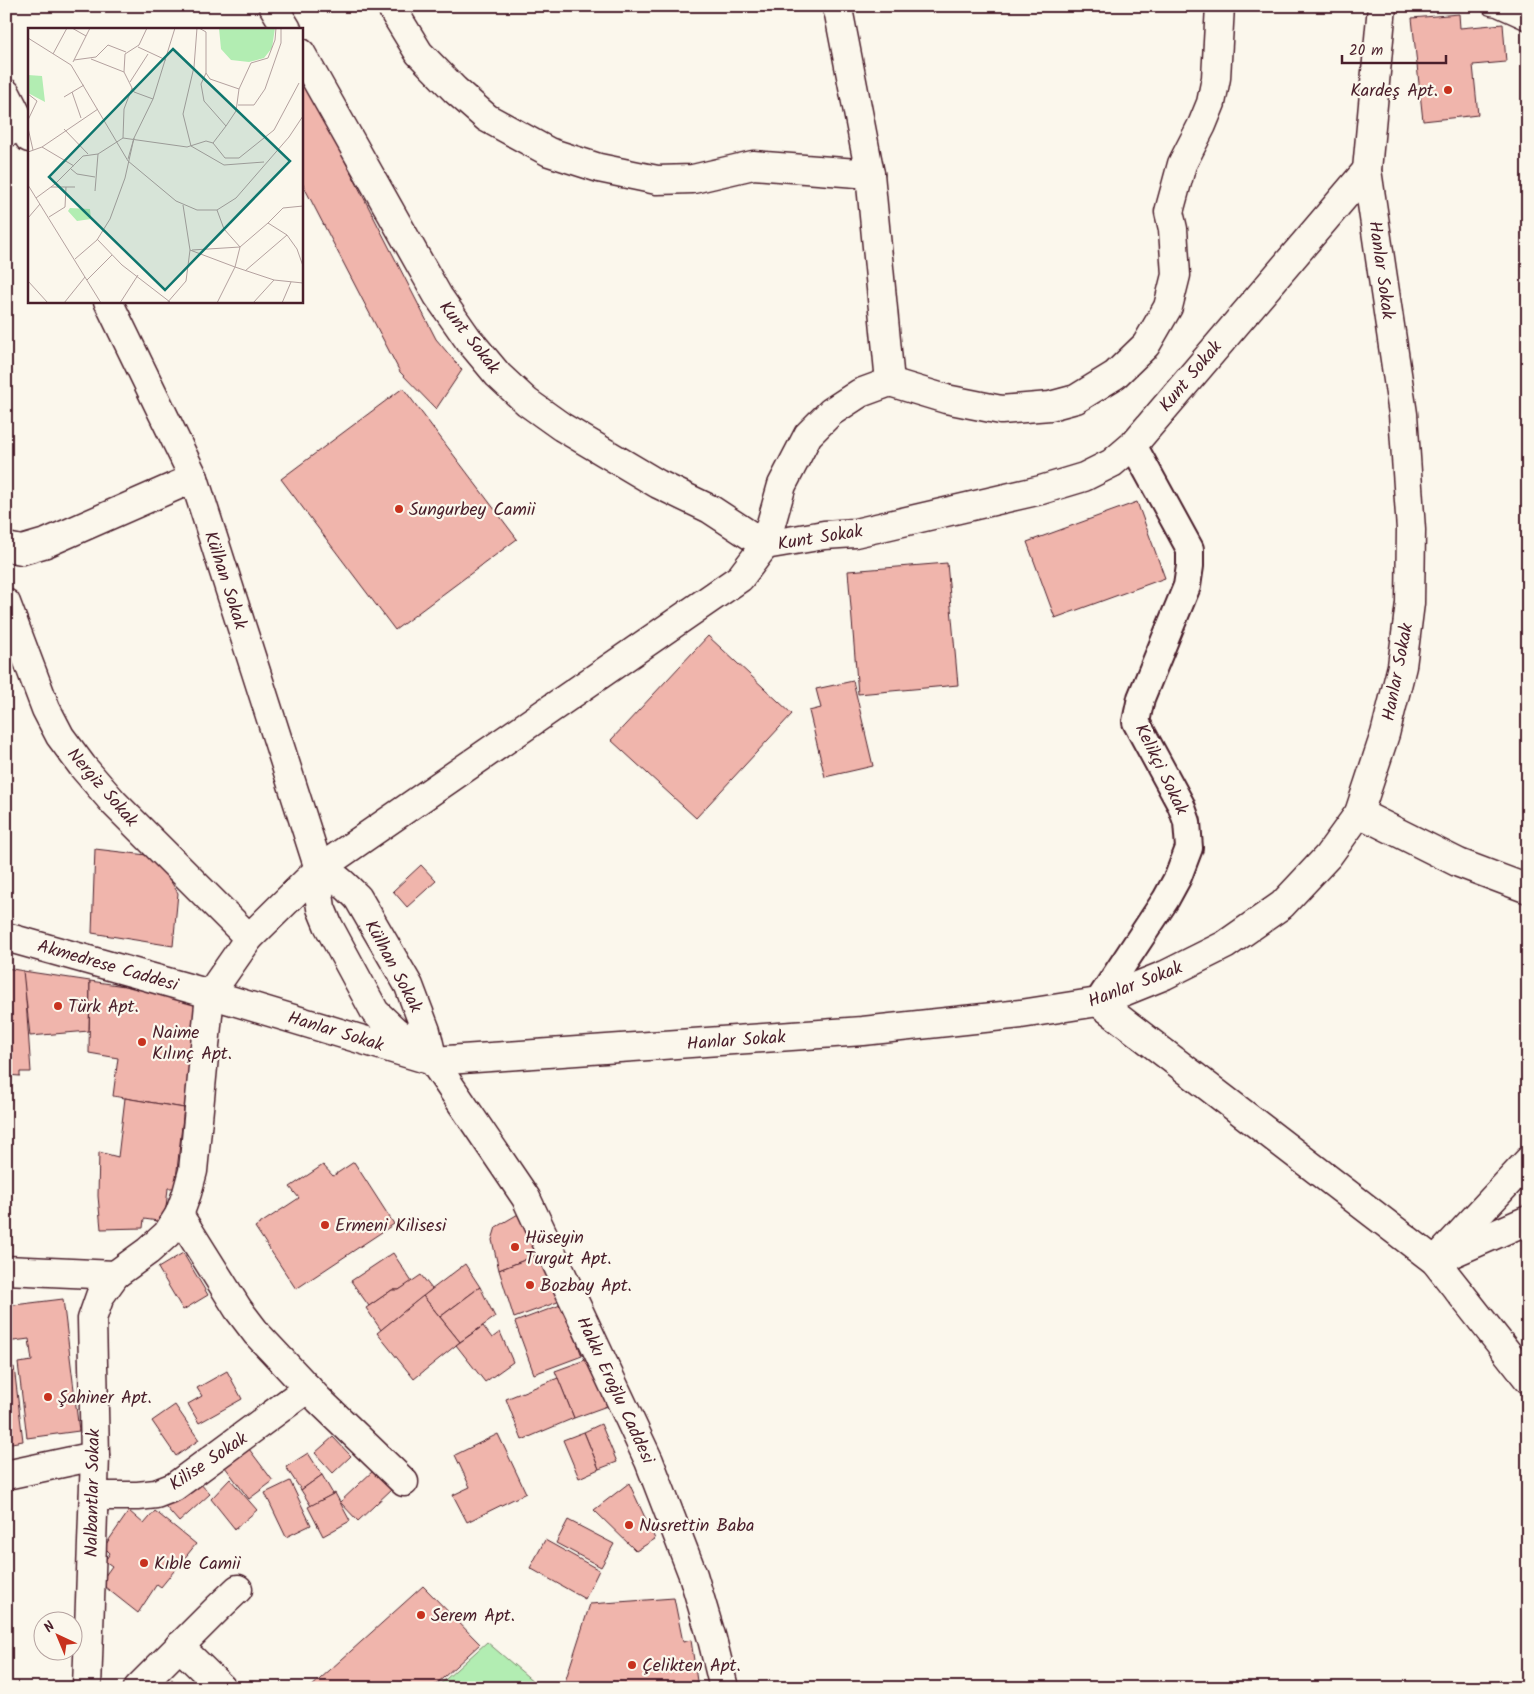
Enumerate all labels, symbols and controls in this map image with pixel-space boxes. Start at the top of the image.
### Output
inset map [28,28,302,302]
scale bar [1342,32,1445,64]
text: 20 m [1349,39,1383,63]
place label: Kardeş Apt. [1350,77,1438,106]
marker: Kardeş Apt. [1442,84,1454,96]
street label: Hanlar Sokak [1359,219,1402,322]
street label: Kunt Sokak [431,295,507,381]
street label: Kunt Sokak [1152,334,1230,419]
place label: Sungurbey Camii [409,496,536,525]
marker: Sungurbey Camii [393,503,405,515]
street label: Kunt Sokak [775,517,866,560]
street label: Külhan Sokak [195,528,254,634]
street label: Hanlar Sokak [1375,620,1422,724]
street label: Kelikçi Sokak [1126,719,1196,821]
street label: Nergiz Sokak [59,742,145,835]
street label: Külhan Sokak [356,915,430,1019]
street label: Akmedrese Caddesi [34,933,182,1001]
street label: Hanlar Sokak [1084,954,1188,1017]
place label: Türk Apt. [68,993,139,1022]
marker: Türk Apt. [52,1000,64,1012]
street label: Hanlar Sokak [284,1004,388,1061]
place label: Naime Kılınç Apt. [152,1019,232,1069]
street label: Hanlar Sokak [686,1024,787,1059]
marker: Naime Kılınç Apt. [136,1036,148,1048]
place label: Ermeni Kilisesi [335,1212,447,1241]
marker: Ermeni Kilisesi [319,1219,331,1231]
place label: Hüseyin Turgut Apt. [525,1224,611,1274]
marker: Hüseyin Turgut Apt. [509,1241,521,1253]
place label: Bozbay Apt. [540,1272,632,1301]
marker: Bozbay Apt. [524,1279,536,1291]
street label: Hakkı Eroğlu Caddesi [568,1312,662,1470]
place label: Şahiner Apt. [58,1384,152,1413]
marker: Şahiner Apt. [42,1391,54,1403]
street label: Kilise Sokak [164,1425,255,1499]
street label: Nalbantlar Sokak [78,1428,109,1558]
place label: Nusrettin Baba [639,1512,754,1541]
marker: Nusrettin Baba [623,1519,635,1531]
place label: Kıble Camii [154,1550,241,1579]
marker: Kıble Camii [138,1557,150,1569]
place label: Serem Apt. [431,1602,515,1631]
marker: Serem Apt. [415,1609,427,1621]
north arrow [32,1612,82,1662]
text: N [39,1616,61,1638]
place label: Çelikten Apt. [642,1652,741,1681]
marker: Çelikten Apt. [626,1659,638,1671]

